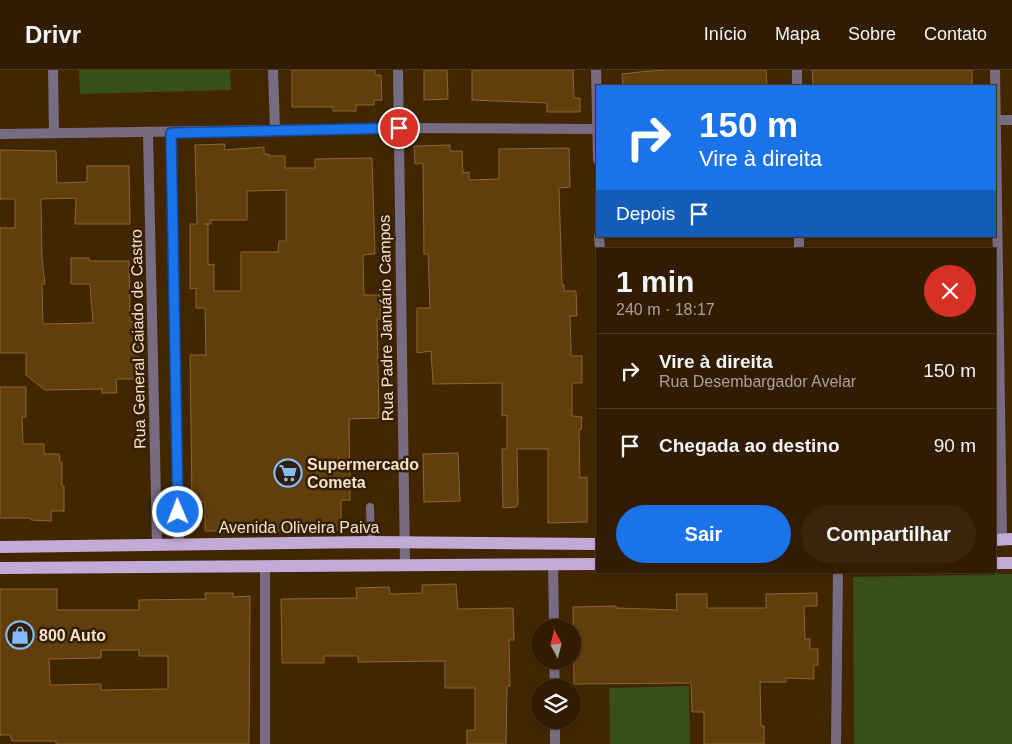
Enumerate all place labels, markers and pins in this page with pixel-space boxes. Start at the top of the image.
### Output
pin [378,107,420,149]
place label: Supermercado Cometa [307,456,419,491]
supermarket icon: Supermercado Cometa [273,458,303,488]
shop icon: 800 Auto [5,620,35,650]
place label: 800 Auto [39,627,106,644]

